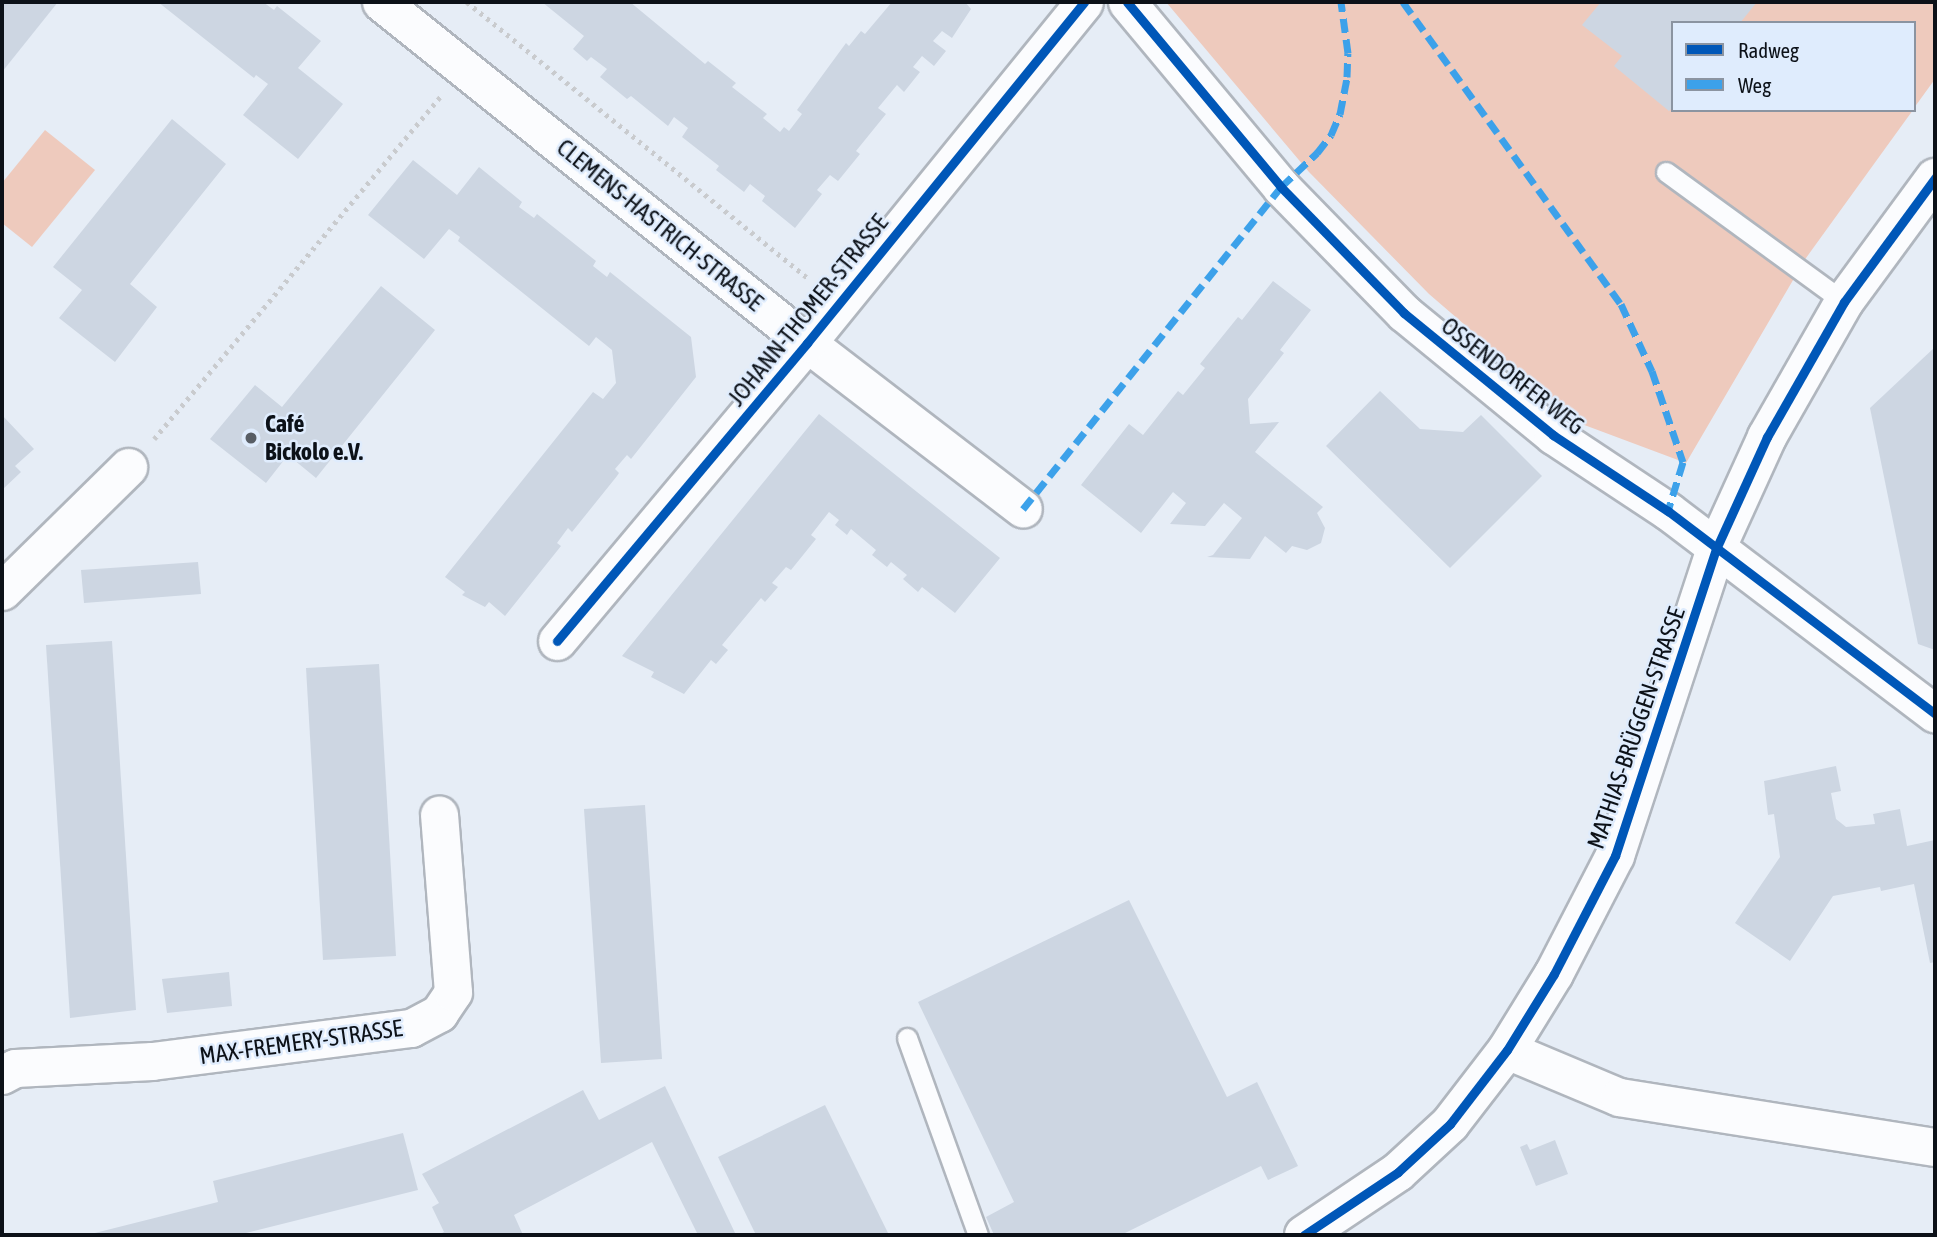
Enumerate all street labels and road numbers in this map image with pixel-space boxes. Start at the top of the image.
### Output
street label: CLEMENS-HASTRICH-STRASSE [551,133,769,317]
street label: JOHANN-THOMER-STRASSE [722,208,894,412]
street label: OSSENDORFER WEG [1436,311,1590,441]
street label: MATHIAS-BRÜGGEN-STRASSE [1581,603,1691,853]
street label: MAX-FREMERY-STRASSE [198,1014,404,1070]

